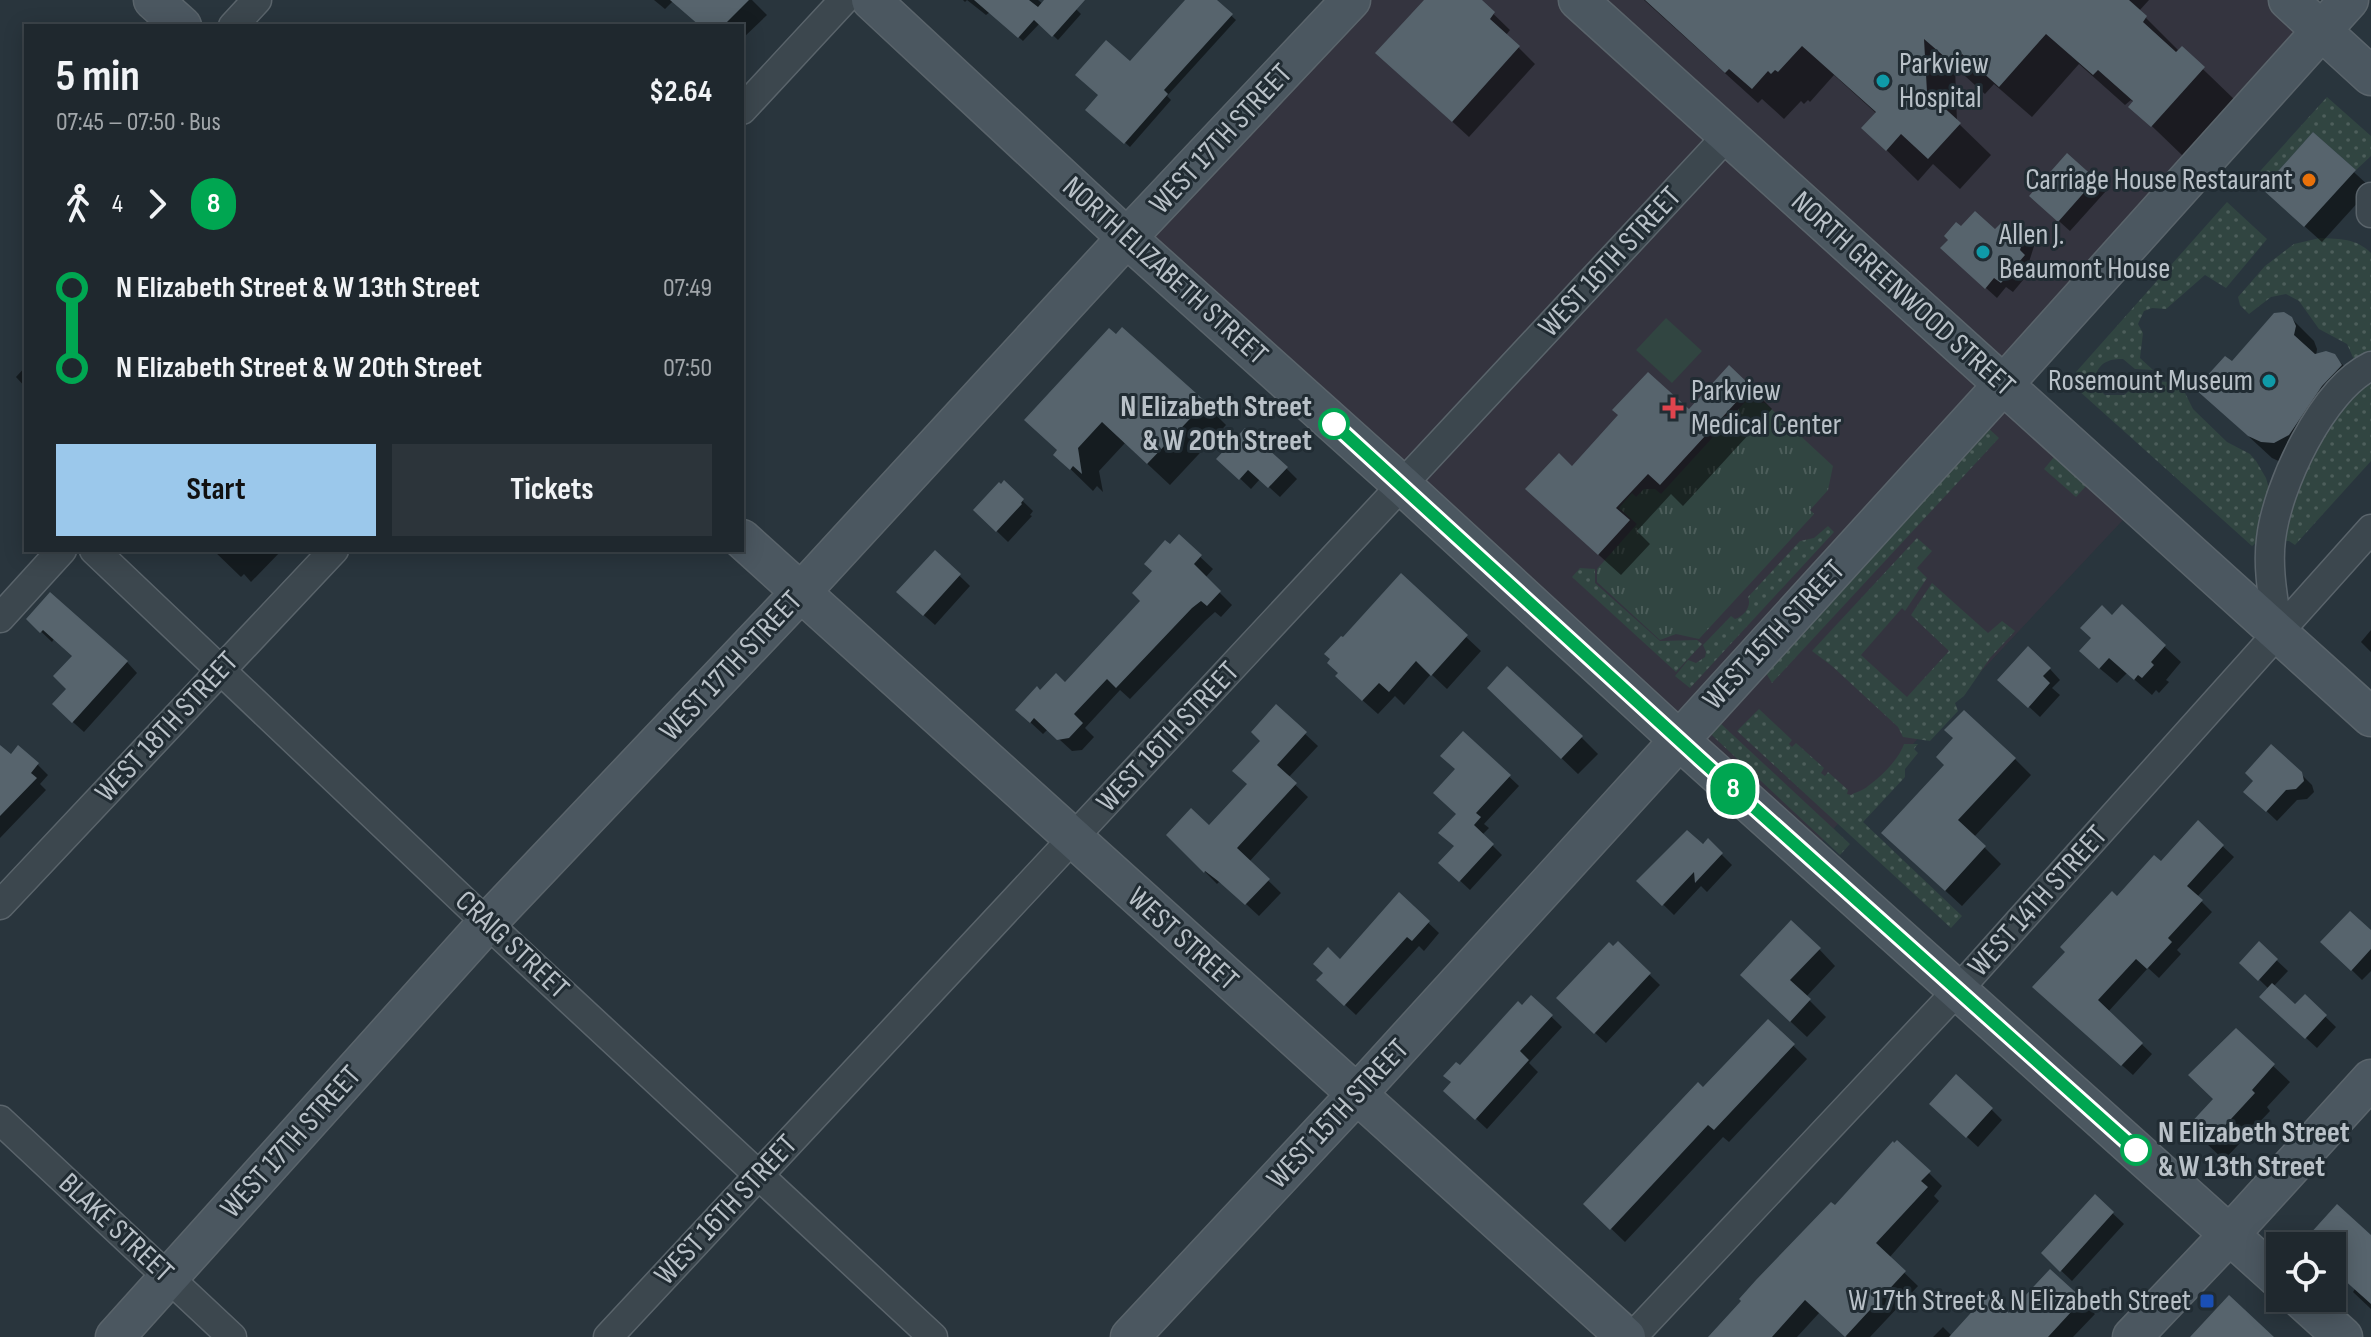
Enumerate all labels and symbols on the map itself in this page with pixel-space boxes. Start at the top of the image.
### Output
place label: Parkview Hospital [1899,46,1989,116]
street label: WEST 17TH STREET [1142,56,1300,222]
marker: Parkview Hospital [1874,72,1892,90]
place label: Carriage House Restaurant [2025,162,2293,198]
street label: NORTH ELIZABETH STREET [1055,169,1275,373]
marker: Carriage House Restaurant [2300,171,2318,189]
street label: WEST 16TH STREET [1531,179,1689,345]
street label: NORTH GREENWOOD STREET [1784,184,2022,404]
place label: Allen J. Beaumont House [1998,217,2170,287]
marker: Allen J. Beaumont House [1974,243,1992,261]
place label: Rosemount Museum [2048,363,2253,399]
marker: Rosemount Museum [2260,372,2278,390]
place label: Parkview Medical Center [1691,373,1842,443]
place label: N Elizabeth Street & W 20th Street [1120,389,1312,459]
marker: Parkview Medical Center [1662,397,1684,419]
marker: N Elizabeth Street & W 20th Street [1319,409,1349,439]
street label: WEST 15TH STREET [1695,553,1853,717]
street label: WEST 17TH STREET [652,583,810,749]
street label: WEST 18TH STREET [88,644,246,810]
street label: WEST 16TH STREET [1089,654,1247,820]
line badge: 8 [1707,763,1759,815]
street label: WEST 14TH STREET [1961,818,2115,984]
street label: WEST STREET [1120,880,1246,998]
street label: CRAIG STREET [448,883,576,1007]
street label: WEST 15TH STREET [1259,1032,1417,1196]
street label: WEST 17TH STREET [213,1058,369,1226]
place label: N Elizabeth Street & W 13th Street [2158,1115,2350,1185]
street label: WEST 16TH STREET [647,1127,805,1293]
marker: N Elizabeth Street & W 13th Street [2121,1135,2151,1165]
street label: BLAKE STREET [51,1166,181,1290]
place label: W 17th Street & N Elizabeth Street [1848,1283,2191,1319]
marker: W 17th Street & N Elizabeth Street [2198,1292,2216,1310]

